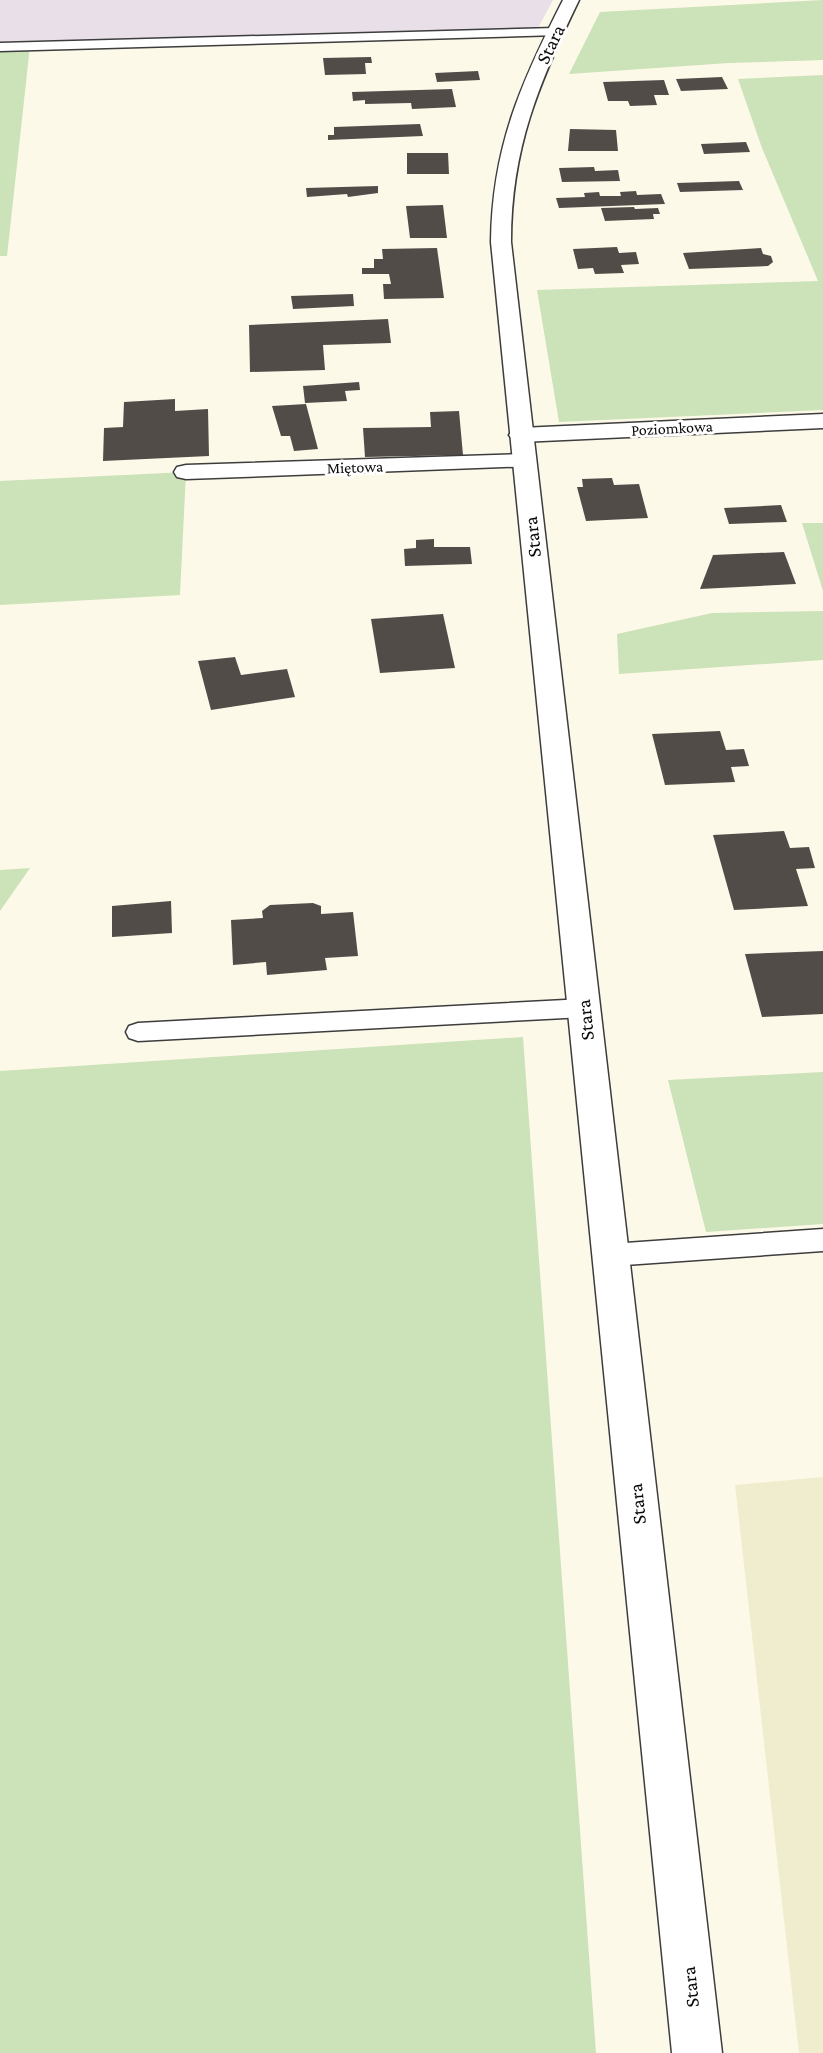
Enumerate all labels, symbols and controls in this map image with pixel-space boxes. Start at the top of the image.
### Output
street label: Stara [531,21,569,67]
street label: Poziomkowa [631,417,714,439]
street label: Miętowa [326,457,384,477]
street label: Stara [519,515,545,559]
street label: Stara [572,998,598,1042]
street label: Stara [624,1482,650,1526]
street label: Stara [677,1965,703,2009]

